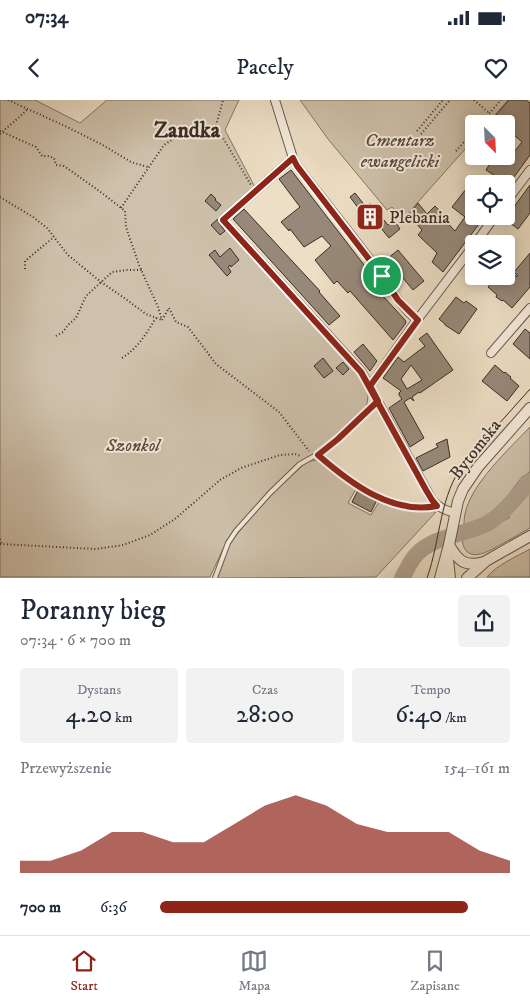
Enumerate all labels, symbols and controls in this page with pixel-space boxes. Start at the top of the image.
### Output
text: 07:34 [25,6,68,29]
icon: back [20,54,48,82]
text: Pacely [236,54,294,81]
icon: heart [482,54,510,82]
north arrow [465,115,515,165]
map controls [465,115,515,285]
district label: Zandka [154,117,221,144]
park label: Cmentarz ewangelicki [361,130,441,173]
button: locate [465,175,515,225]
building icon: Plebania [355,202,385,232]
place label: Plebania [389,207,450,229]
button: layers [465,235,515,285]
pin [361,255,403,297]
icon: arrive [368,262,396,290]
street label: Bytomska [445,415,506,484]
park label: Szonkol [105,435,162,457]
text: Poranny bieg [20,593,165,628]
button: share [458,595,510,647]
text: 07:34 · 6 × 700 m [20,630,131,650]
text: Dystans [77,681,121,699]
text: Czas [252,681,278,699]
text: Tempo [411,681,451,699]
text: 4.20 [65,699,112,730]
text: 28:00 [236,699,294,730]
text: 6:40 [395,699,443,730]
text: km [112,709,133,727]
text: /km [443,709,467,727]
text: Przewyższenie [20,758,112,778]
text: 154–161 m [444,758,510,778]
text: 700 m [20,897,61,917]
text: 6:36 [100,897,127,917]
tab: Start [70,947,98,995]
tab: Mapa [238,947,270,995]
tab: Zapisane [411,947,460,995]

